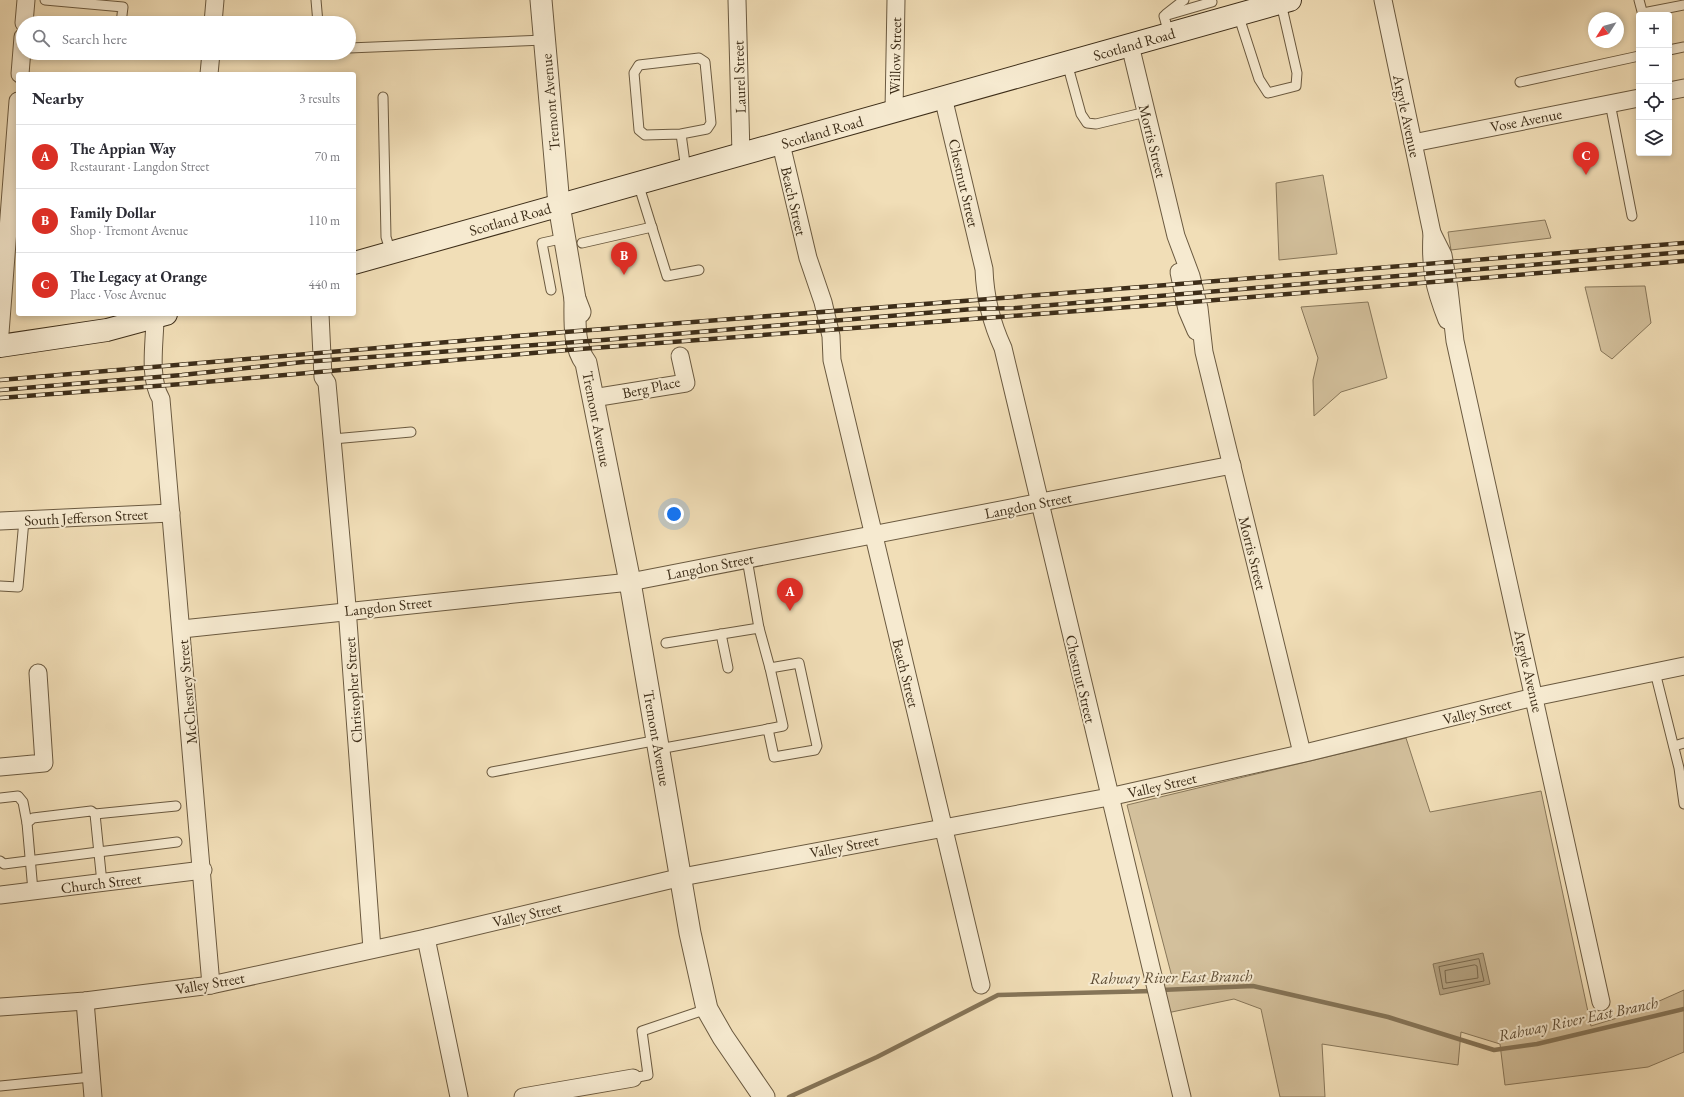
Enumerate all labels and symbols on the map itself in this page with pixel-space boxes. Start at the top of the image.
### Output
north arrow [1588,12,1624,48]
street label: Willow Street [885,17,905,95]
street label: Scotland Road [1091,23,1178,65]
street label: Laurel Street [728,40,750,114]
street label: Tremont Avenue [536,53,564,151]
street label: Argyle Avenue [1389,72,1425,159]
street label: Morris Street [1135,102,1171,180]
street label: Vose Avenue [1488,104,1564,136]
street label: Scotland Road [779,111,866,153]
street label: Chestnut Street [945,137,983,229]
pin: C [1573,142,1599,175]
street label: Beach Street [777,165,811,238]
street label: Scotland Road [467,198,554,240]
pin: B [611,242,637,275]
street label: Tremont Avenue [578,369,616,469]
street label: Berg Place [620,372,682,402]
street label: Langdon Street [983,487,1073,523]
street label: South Jefferson Street [24,504,149,530]
your location [664,504,684,524]
street label: Morris Street [1235,514,1271,592]
street label: Langdon Street [665,548,755,584]
pin: A [777,578,803,611]
street label: Langdon Street [343,592,433,620]
street label: Argyle Avenue [1510,627,1548,714]
street label: Chestnut Street [1062,633,1100,725]
street label: Christopher Street [340,636,366,744]
street label: Beach Street [888,637,924,710]
street label: McChesney Street [173,639,201,745]
street label: Tremont Avenue [639,688,675,788]
street label: Valley Street [1441,693,1514,729]
street label: Valley Street [1126,768,1199,802]
street label: Valley Street [808,830,881,862]
street label: Church Street [60,869,143,897]
street label: Valley Street [491,897,564,931]
water label: Rahway River East Branch [1089,965,1253,989]
street label: Valley Street [174,968,246,998]
water label: Rahway River East Branch [1496,992,1660,1046]

